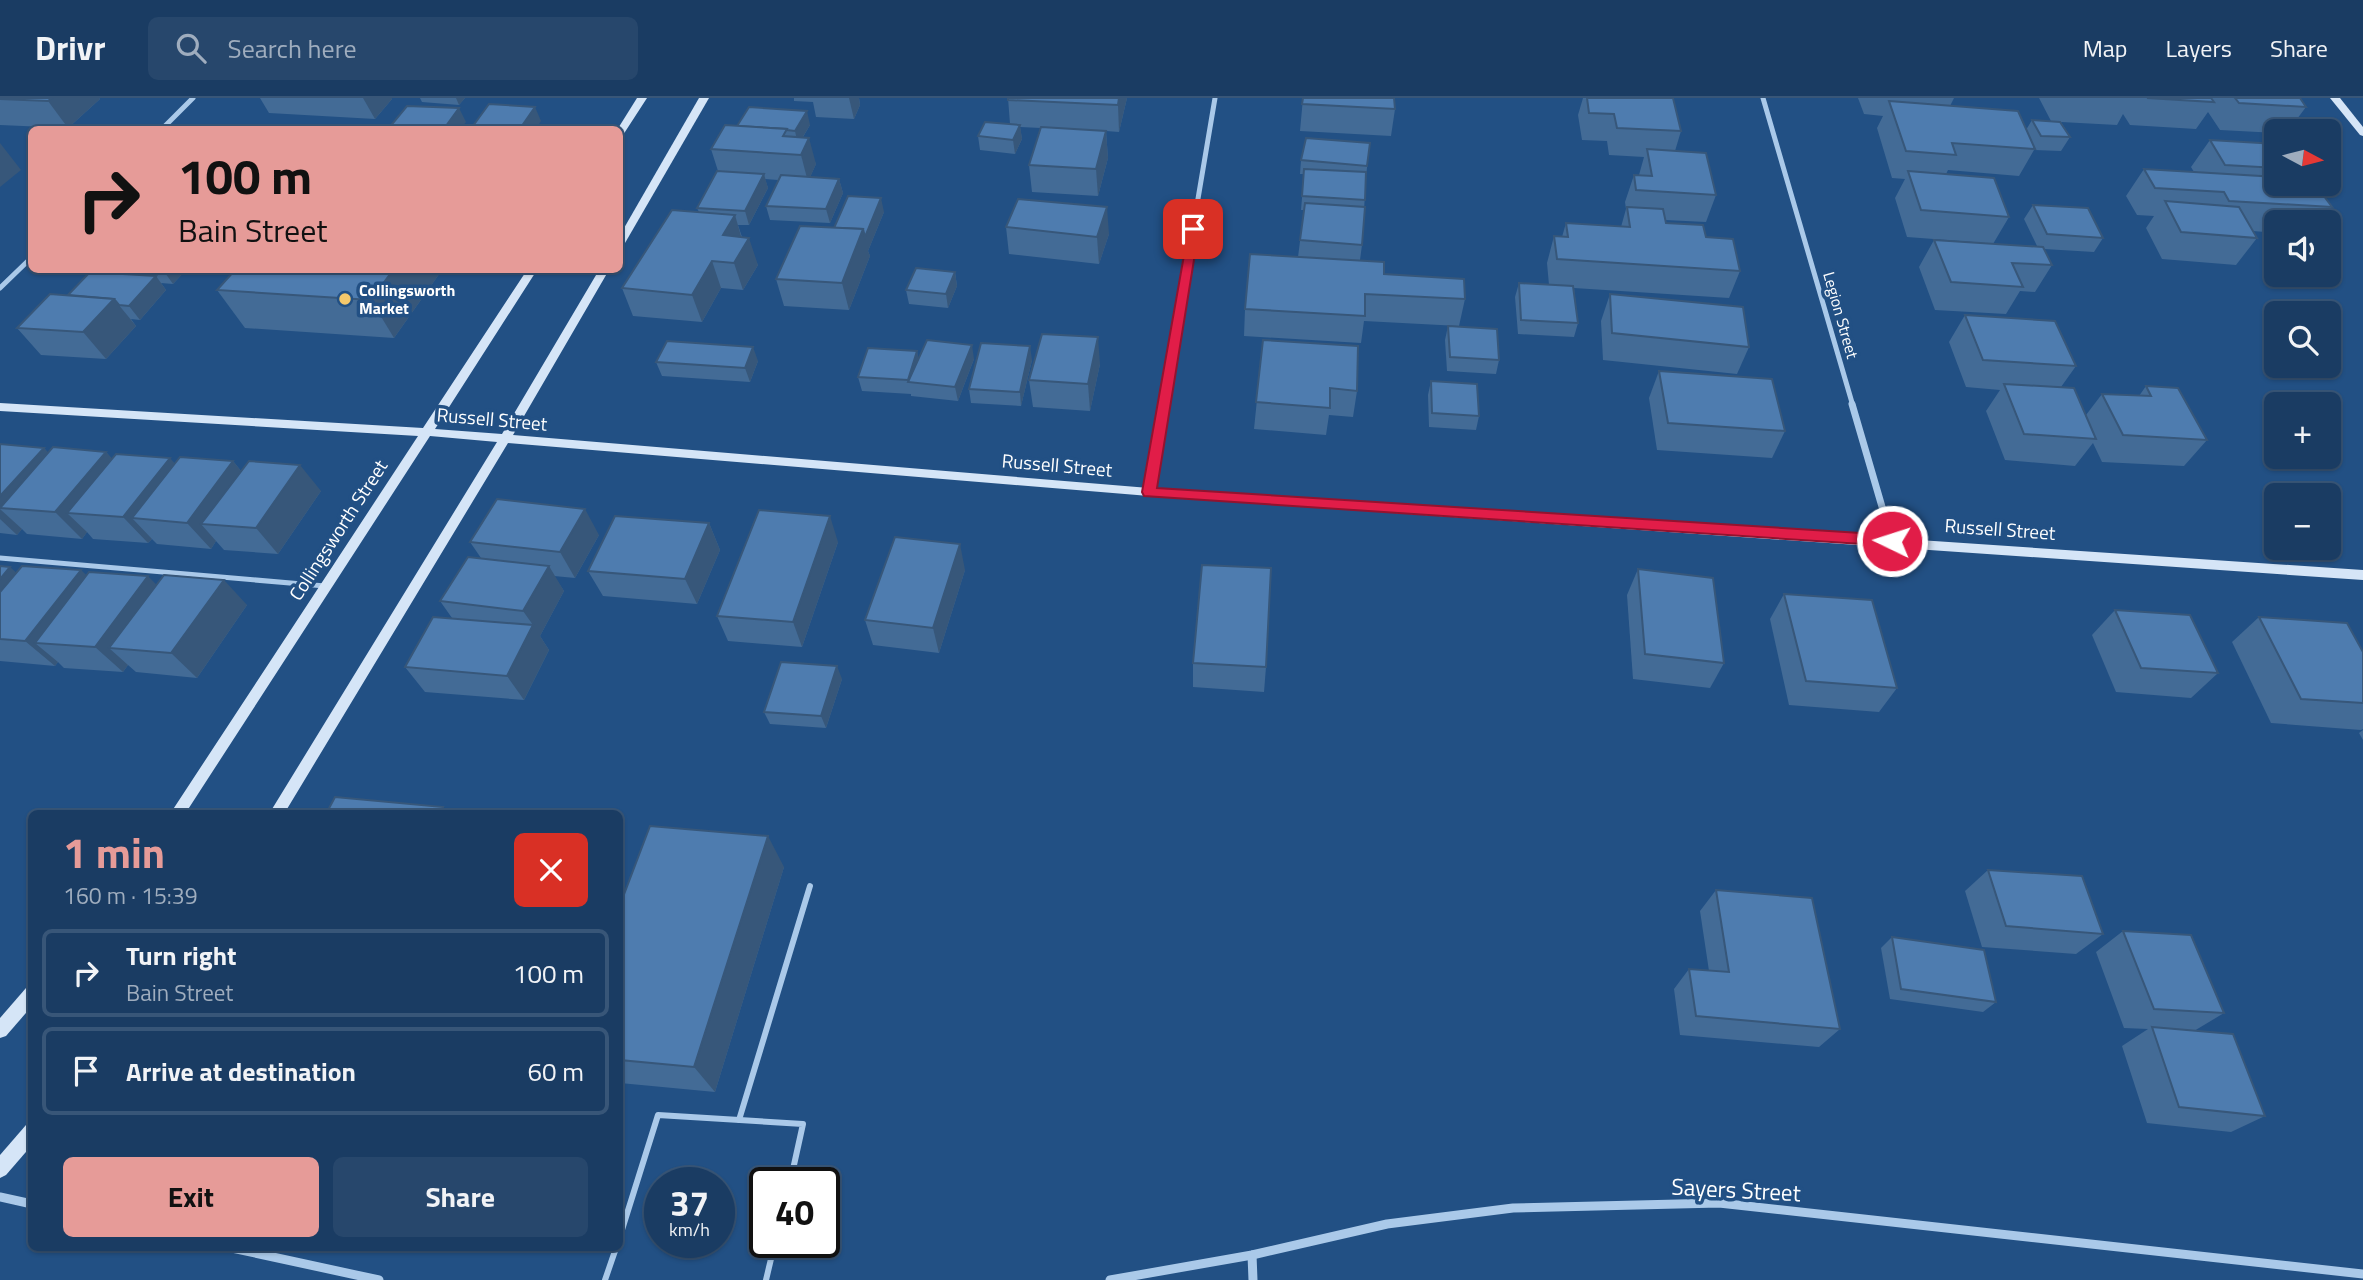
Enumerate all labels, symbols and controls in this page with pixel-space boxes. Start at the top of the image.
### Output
search box [148,17,638,80]
text: Drivr [35,23,106,73]
icon: search [172,29,210,67]
text: Search here [228,29,357,68]
text: Map [2083,30,2128,66]
text: Layers [2166,30,2232,66]
text: Share [2270,30,2328,66]
north arrow [2264,119,2342,196]
map controls [2264,119,2341,560]
text: 100 m [178,138,312,213]
icon: right [63,154,154,245]
pin [1163,199,1223,259]
text: Bain Street [178,206,327,254]
icon: arrive [1174,210,1212,248]
button: sound [2264,210,2341,287]
street label: Legion Street [1817,269,1865,362]
place label: Collingsworth Market [359,278,455,320]
marker: Collingsworth Market [337,291,353,307]
button: search [2264,301,2341,378]
button: + [2264,392,2341,469]
street label: Russell Street [436,399,549,438]
street label: Russell Street [1001,445,1114,484]
street label: Collingsworth Street [281,453,394,606]
button: − [2264,483,2341,560]
position arrow [1855,504,1929,578]
street label: Russell Street [1944,510,2057,547]
text: 1 min [63,820,165,884]
button: close [514,833,588,907]
text: 160 m · 15:39 [63,878,198,913]
text: Turn right [126,936,237,975]
icon: right [67,954,105,992]
text: 100 m [513,954,584,993]
text: Bain Street [126,975,233,1010]
icon: arrive [67,1052,105,1090]
text: Arrive at destination [126,1052,356,1091]
text: 60 m [527,1052,584,1091]
button: Exit [63,1157,319,1237]
button: Share [333,1157,588,1237]
speed limit sign: 40 [749,1167,840,1258]
street label: Sayers Street [1670,1169,1802,1210]
text: 37 [670,1176,709,1230]
text: km/h [669,1216,710,1243]

